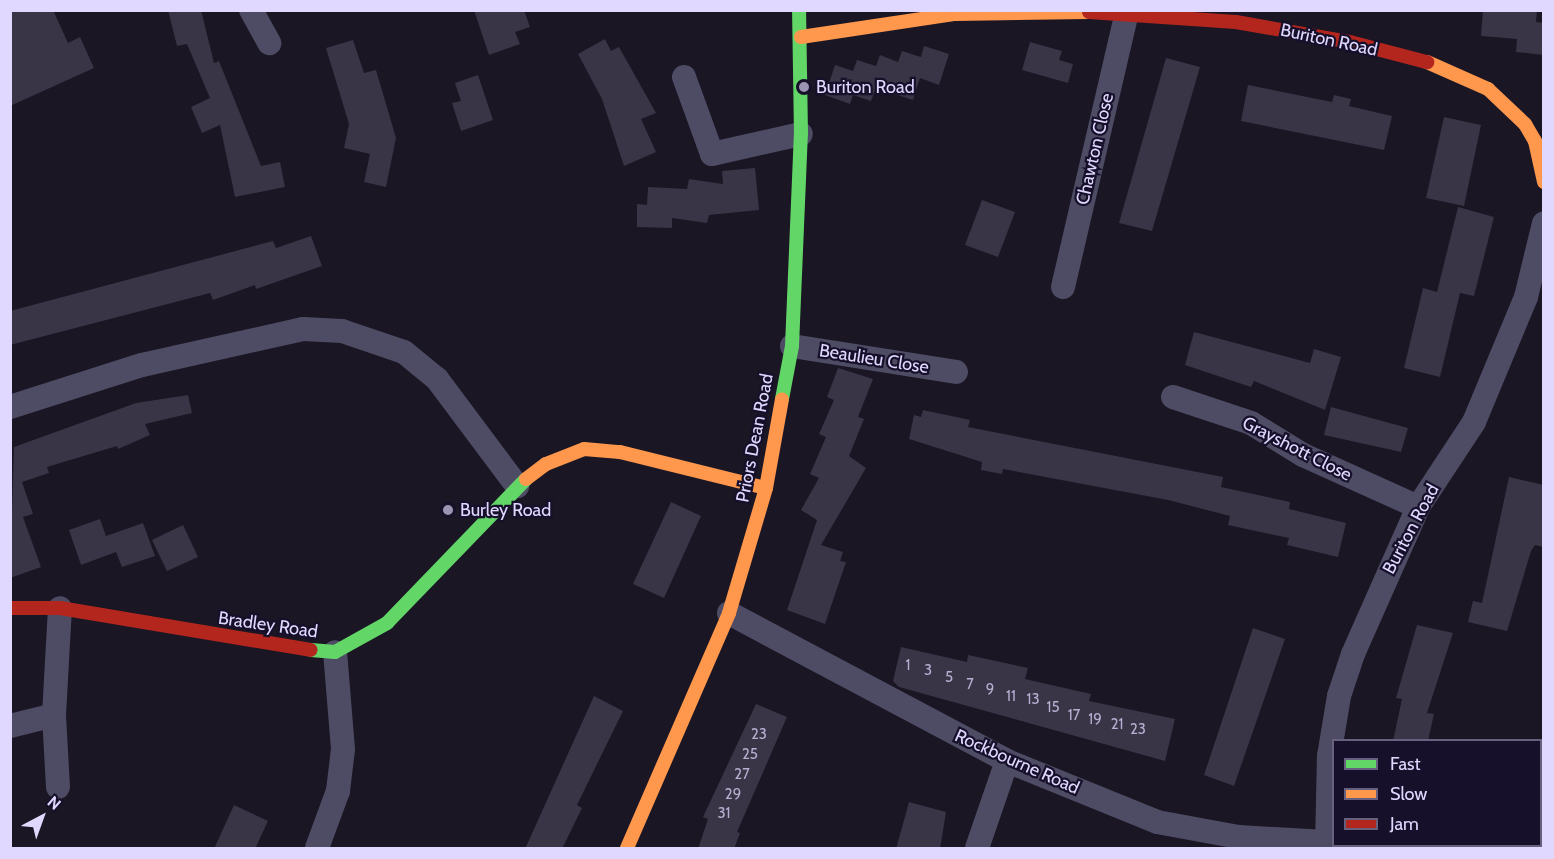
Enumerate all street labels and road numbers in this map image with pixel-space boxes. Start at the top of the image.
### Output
street label: Buriton Road [1279,19,1379,61]
street label: Chawton Close [1072,91,1118,207]
street label: Beaulieu Close [818,340,930,378]
street label: Priors Dean Road [732,372,778,504]
street label: Grayshott Close [1239,412,1355,486]
street label: Buriton Road [1378,480,1444,578]
street label: Bradley Road [217,607,319,643]
street label: Rockbourne Road [951,725,1083,799]

